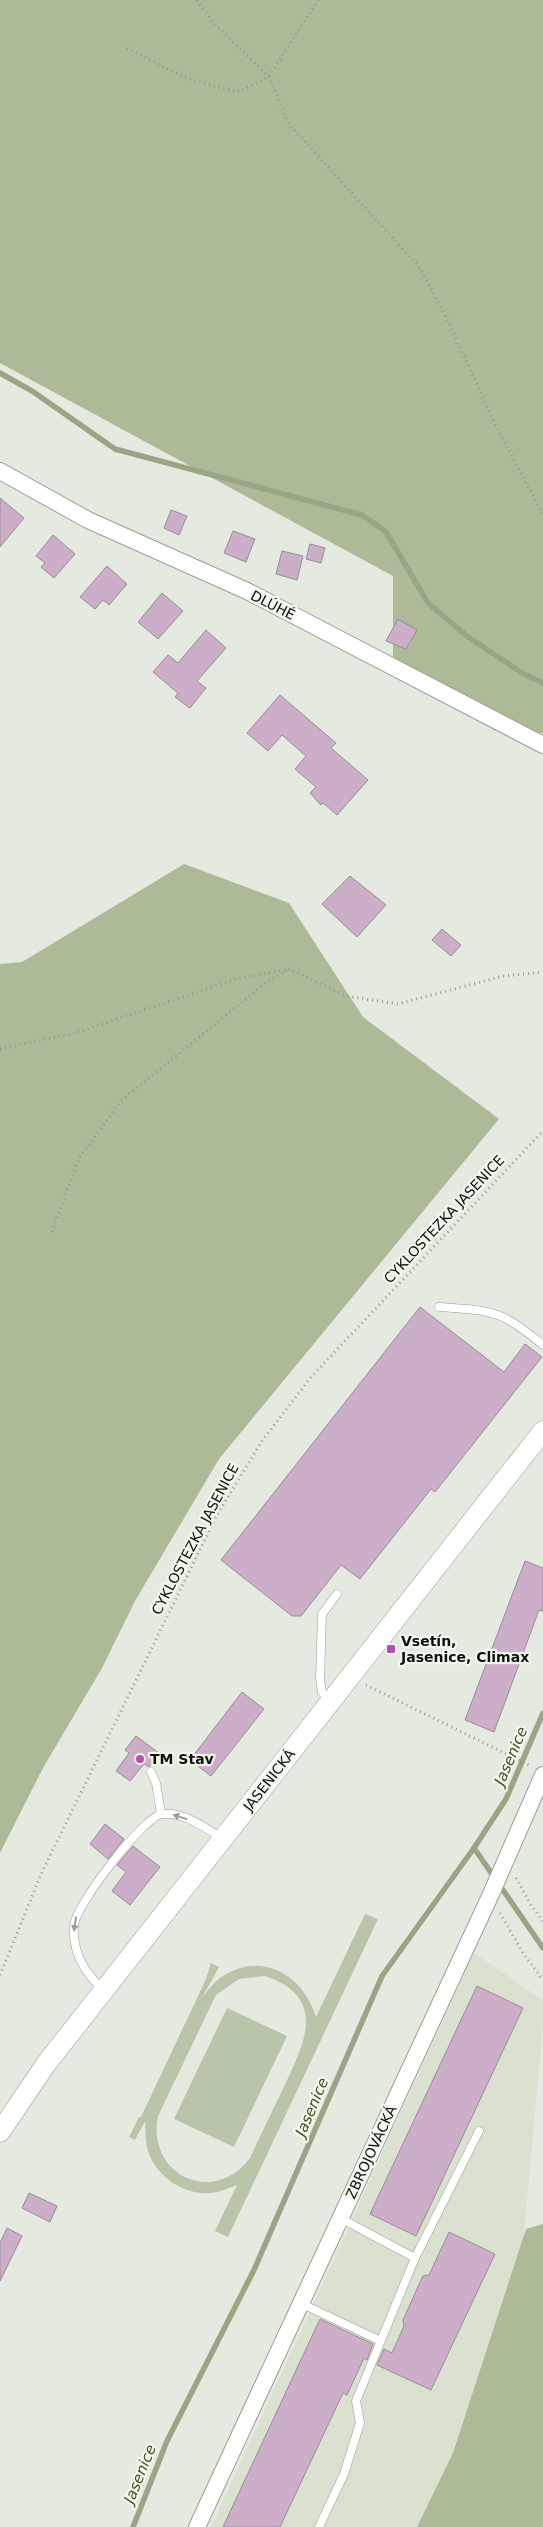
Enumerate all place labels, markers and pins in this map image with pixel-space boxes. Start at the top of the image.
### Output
place label: Vsetín, Jasenice, Climax [400,1633,529,1665]
marker: Vsetín, Jasenice, Climax [385,1643,397,1655]
place label: TM Stav [150,1751,214,1767]
marker: TM Stav [134,1753,146,1765]

